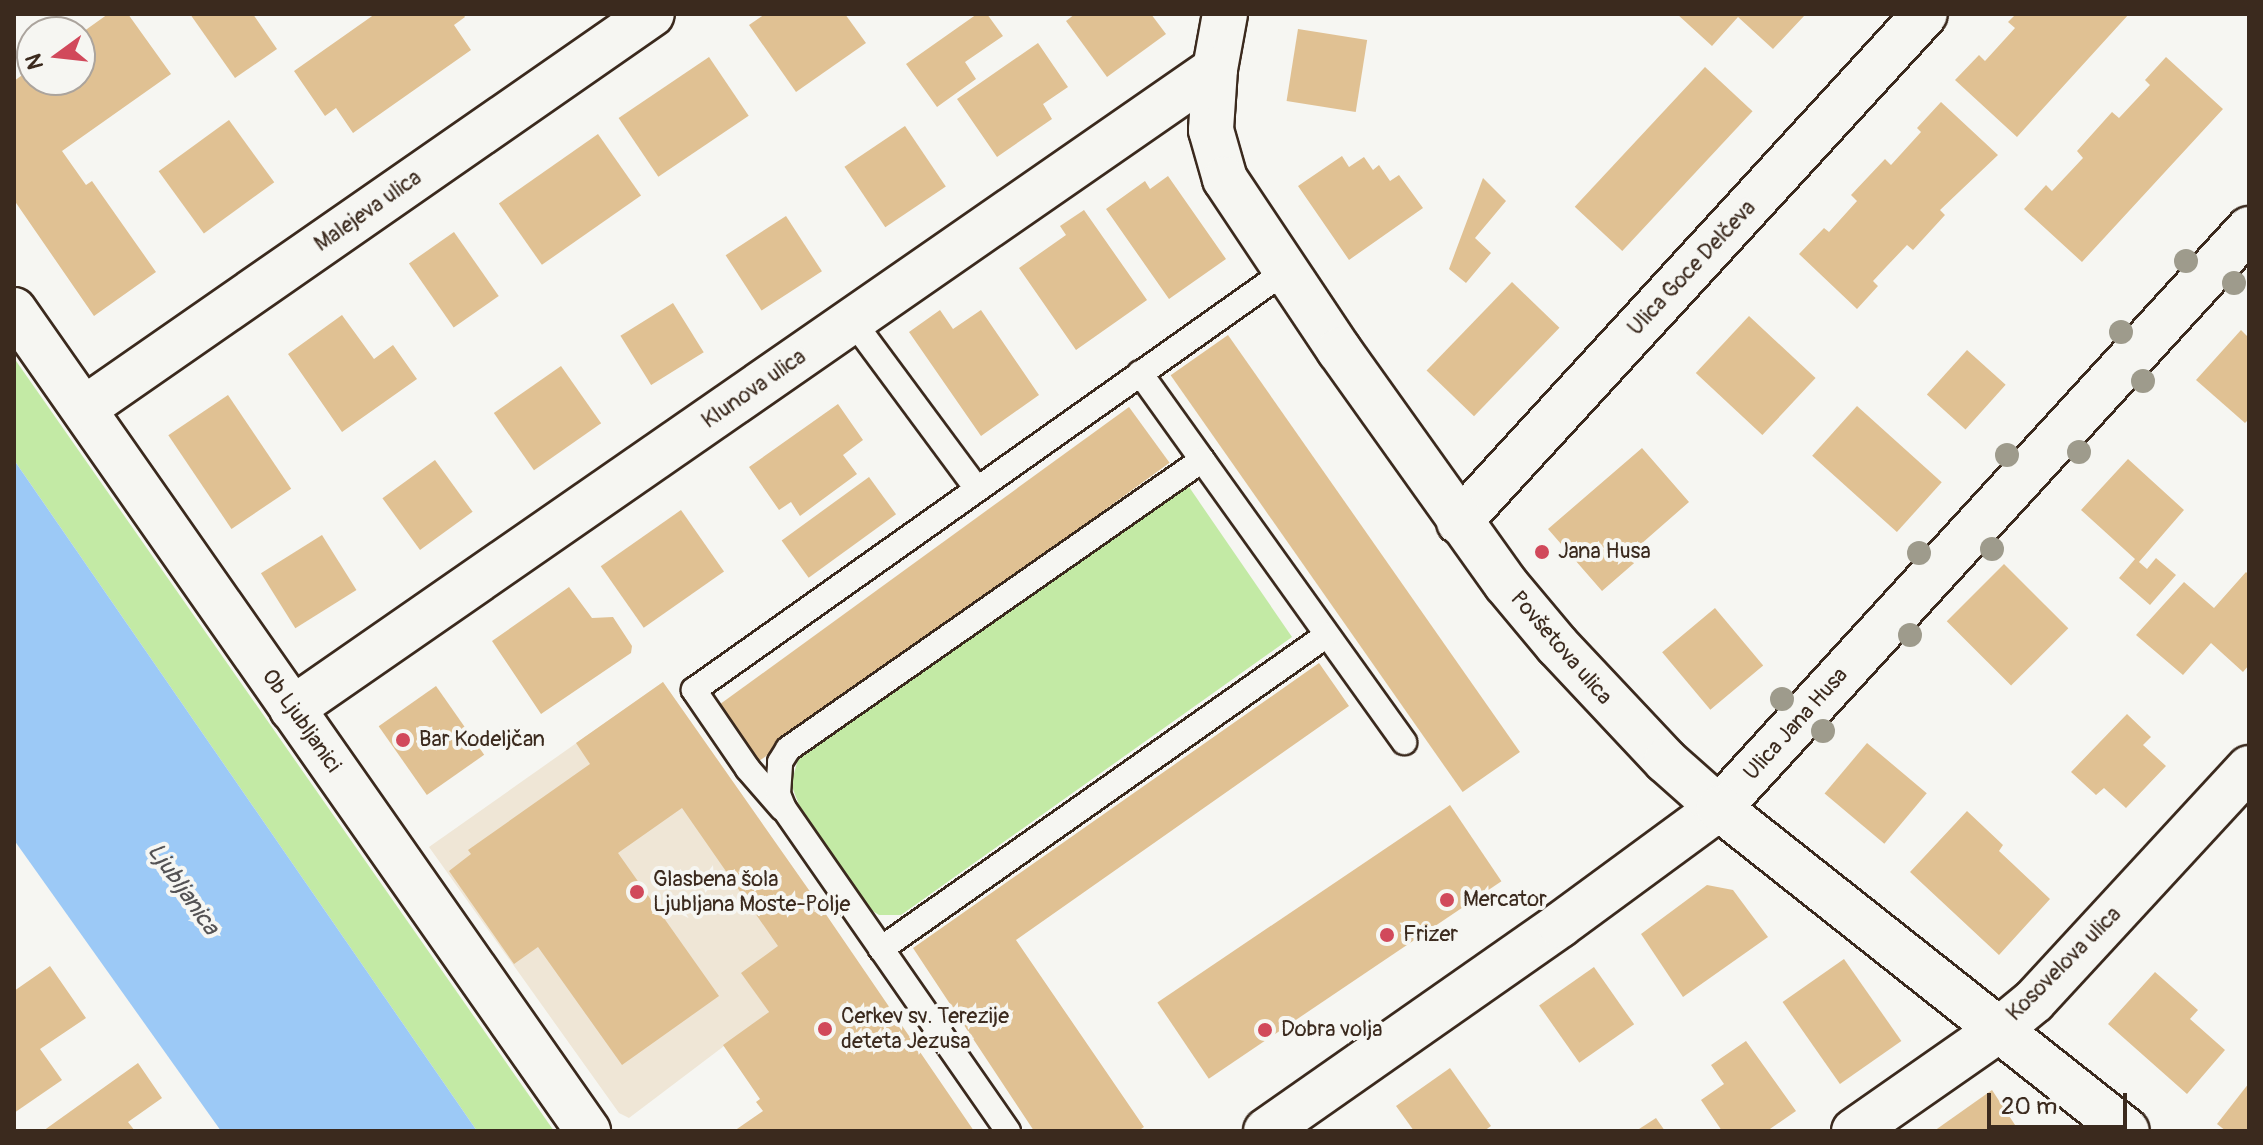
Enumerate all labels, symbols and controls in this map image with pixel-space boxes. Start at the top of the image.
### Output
north arrow [16,16,96,96]
text: N [19,51,50,73]
street label: Malejeva ulica [309,164,427,258]
street label: Ulica Goce Delčeva [1623,195,1761,341]
street label: Klunova ulica [697,344,811,434]
place label: Jana Husa [1558,539,1651,565]
marker: Jana Husa [1533,543,1551,561]
street label: Povšetova ulica [1505,586,1617,710]
street label: Ulica Jana Husa [1739,662,1853,786]
street label: Ob Ljubljanici [256,664,346,778]
place label: Bar Kodeljčan [419,727,545,753]
marker: Bar Kodeljčan [394,731,412,749]
water label: Ljubljanica [141,838,225,940]
place label: Glasbena šola Ljubljana Moste-Polje [653,866,850,918]
marker: Glasbena šola Ljubljana Moste-Polje [628,883,646,901]
place label: Mercator [1463,887,1547,913]
marker: Mercator [1438,891,1456,909]
street label: Kosovelova ulica [2001,901,2127,1027]
place label: Frizer [1403,922,1458,948]
marker: Frizer [1378,926,1396,944]
place label: Cerkev sv. Terezije deteta Jezusa [841,1003,1009,1054]
place label: Dobra volja [1281,1017,1383,1043]
marker: Cerkev sv. Terezije deteta Jezusa [816,1020,834,1038]
marker: Dobra volja [1256,1021,1274,1039]
scale bar [1991,1077,2131,1127]
text: 20 m [2001,1092,2057,1121]

